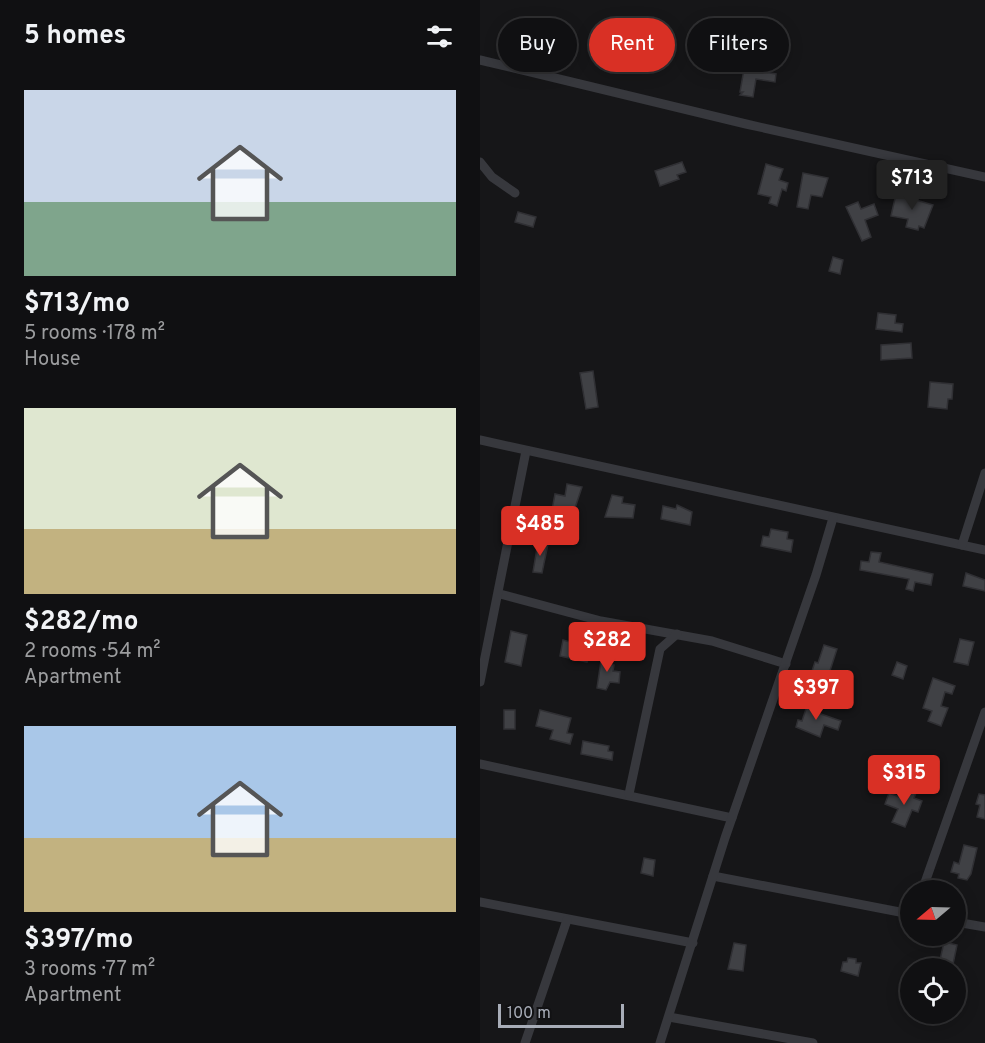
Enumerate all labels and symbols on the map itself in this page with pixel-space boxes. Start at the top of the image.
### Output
pin: $713 [876,160,948,211]
pin: $485 [504,506,576,557]
pin: $282 [571,622,643,673]
pin: $397 [780,670,852,721]
pin: $315 [868,755,940,806]
north arrow [900,880,966,946]
scale bar [498,1001,624,1028]

